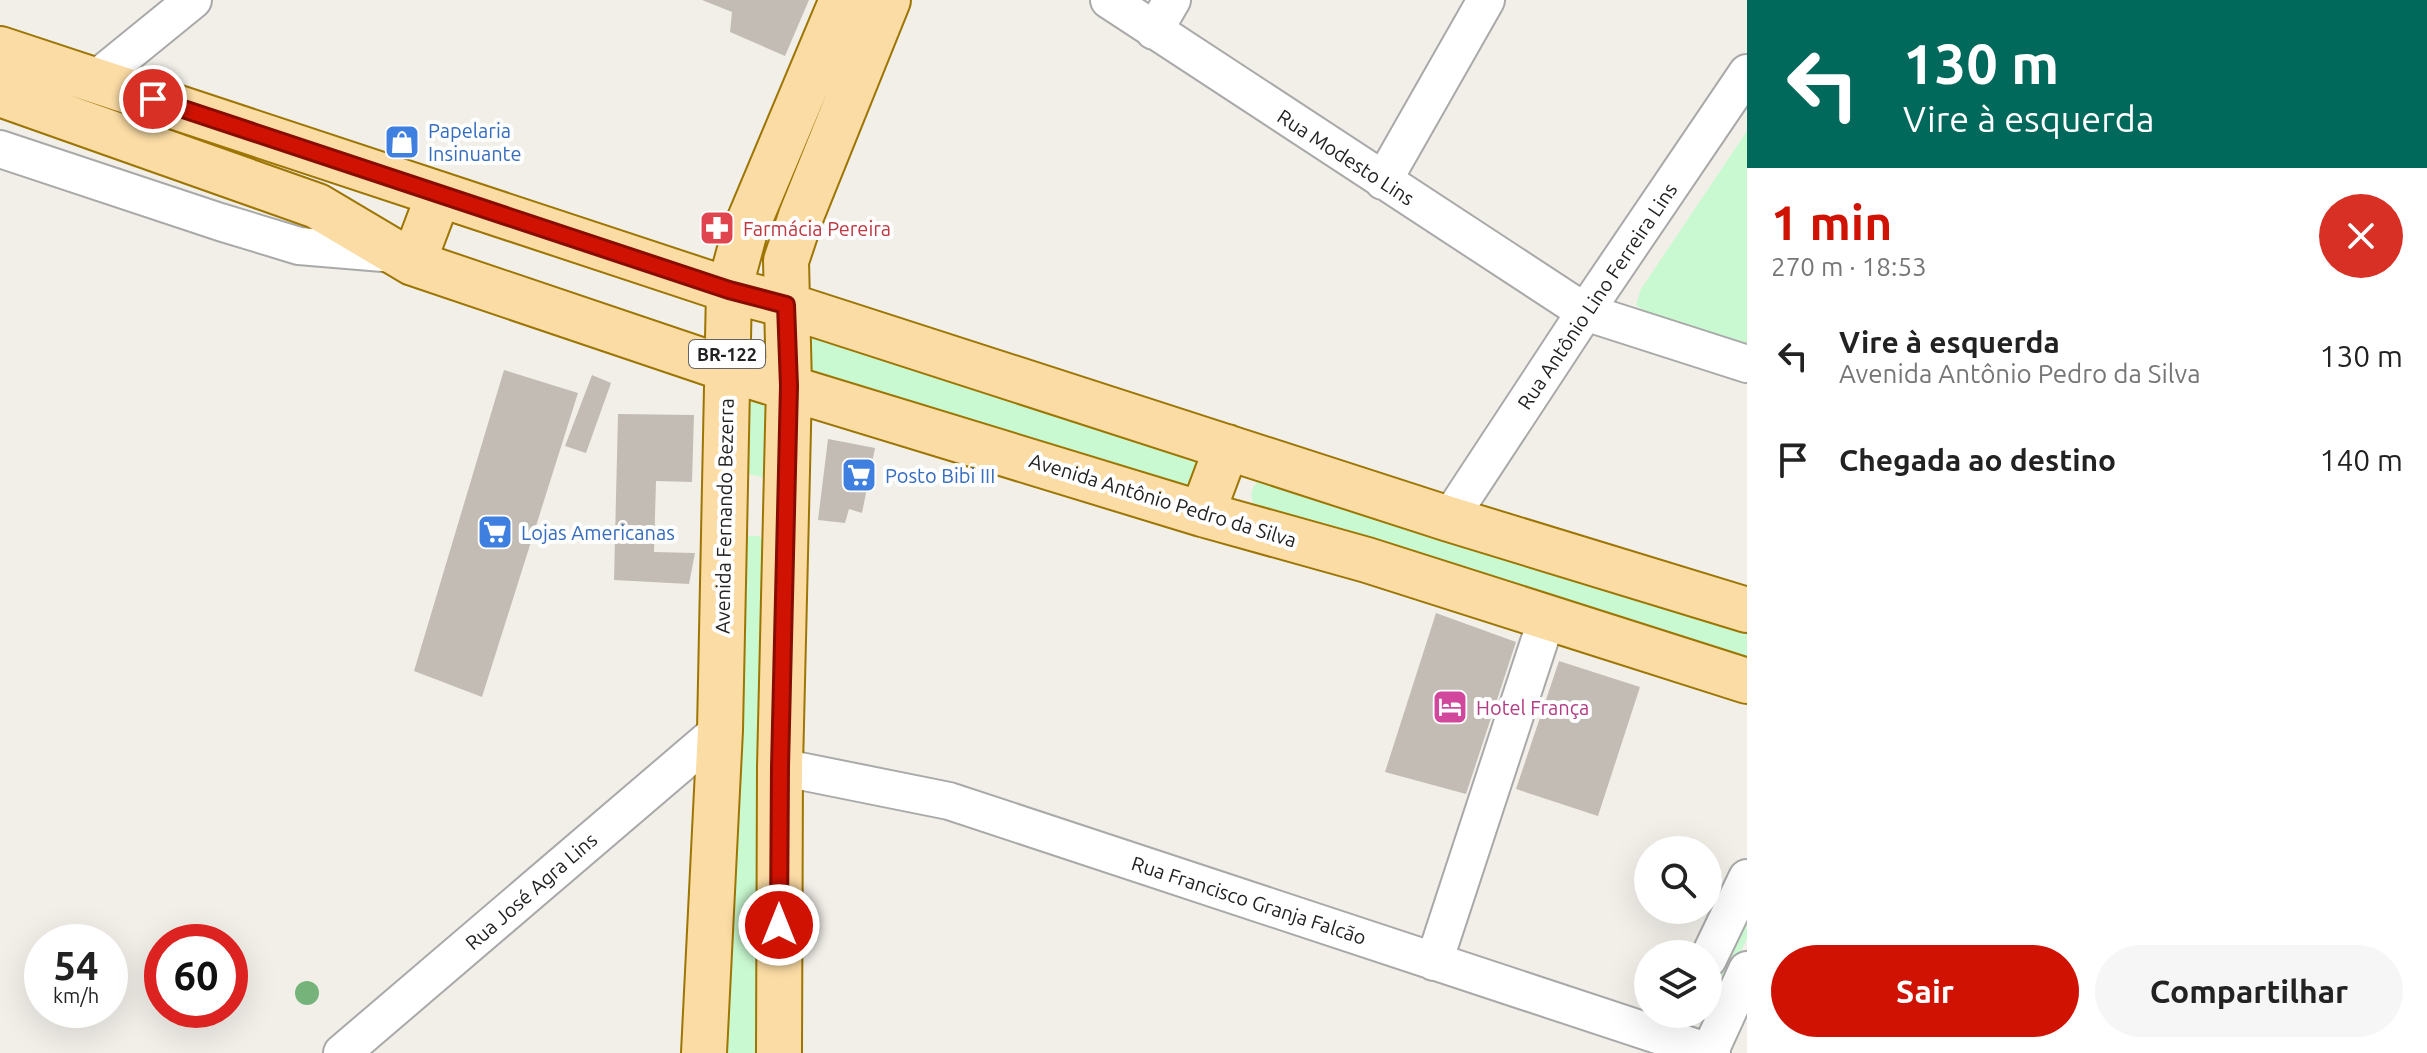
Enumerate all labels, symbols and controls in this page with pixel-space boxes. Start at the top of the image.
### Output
icon: left [1771,32,1875,136]
text: 130 m [1903,32,2059,95]
pin [119,65,187,133]
icon: arrive [131,77,175,121]
text: Vire à esquerda [1903,98,2154,139]
street label: Rua Modesto Lins [1273,104,1419,210]
place label: Papelaria Insinuante [428,119,521,165]
shop icon: Papelaria Insinuante [383,123,421,161]
street label: Rua Antônio Lino Ferreira Lins [1512,178,1682,414]
button: close [2319,194,2403,278]
text: 1 min [1771,195,1892,249]
pharmacy icon: Farmácia Pereira [698,209,736,247]
place label: Farmácia Pereira [743,217,891,240]
text: 270 m · 18:53 [1771,252,1927,281]
text: Vire à esquerda [1839,325,2060,359]
icon: left [1771,334,1815,378]
text: 130 m [2319,339,2403,373]
road number: BR-122 [689,340,765,368]
text: Avenida Antônio Pedro da Silva [1839,359,2201,388]
street label: Avenida Fernando Bezerra [710,398,738,634]
icon: arrive [1771,438,1815,482]
text: Chegada ao destino [1839,443,2116,477]
text: 140 m [2319,443,2403,477]
street label: Avenida Antônio Pedro da Silva [1027,448,1299,552]
supermarket icon: Posto Bibi III [840,456,878,494]
place label: Posto Bibi III [885,464,995,487]
supermarket icon: Lojas Americanas [476,513,514,551]
place label: Lojas Americanas [521,521,675,544]
hotel icon: Hotel França [1431,688,1469,726]
place label: Hotel França [1476,696,1589,719]
street label: Rua José Agra Lins [461,828,601,954]
map controls [1634,836,1722,1028]
button: search [1634,836,1722,924]
street label: Rua Francisco Granja Falcão [1129,851,1369,949]
position arrow [737,883,821,967]
speed limit sign: 60 [144,924,248,1028]
button: layers [1634,940,1722,1028]
text: 54 [53,943,99,988]
button: Sair [1771,945,2079,1037]
button: Compartilhar [2095,945,2403,1037]
text: km/h [53,984,99,1007]

